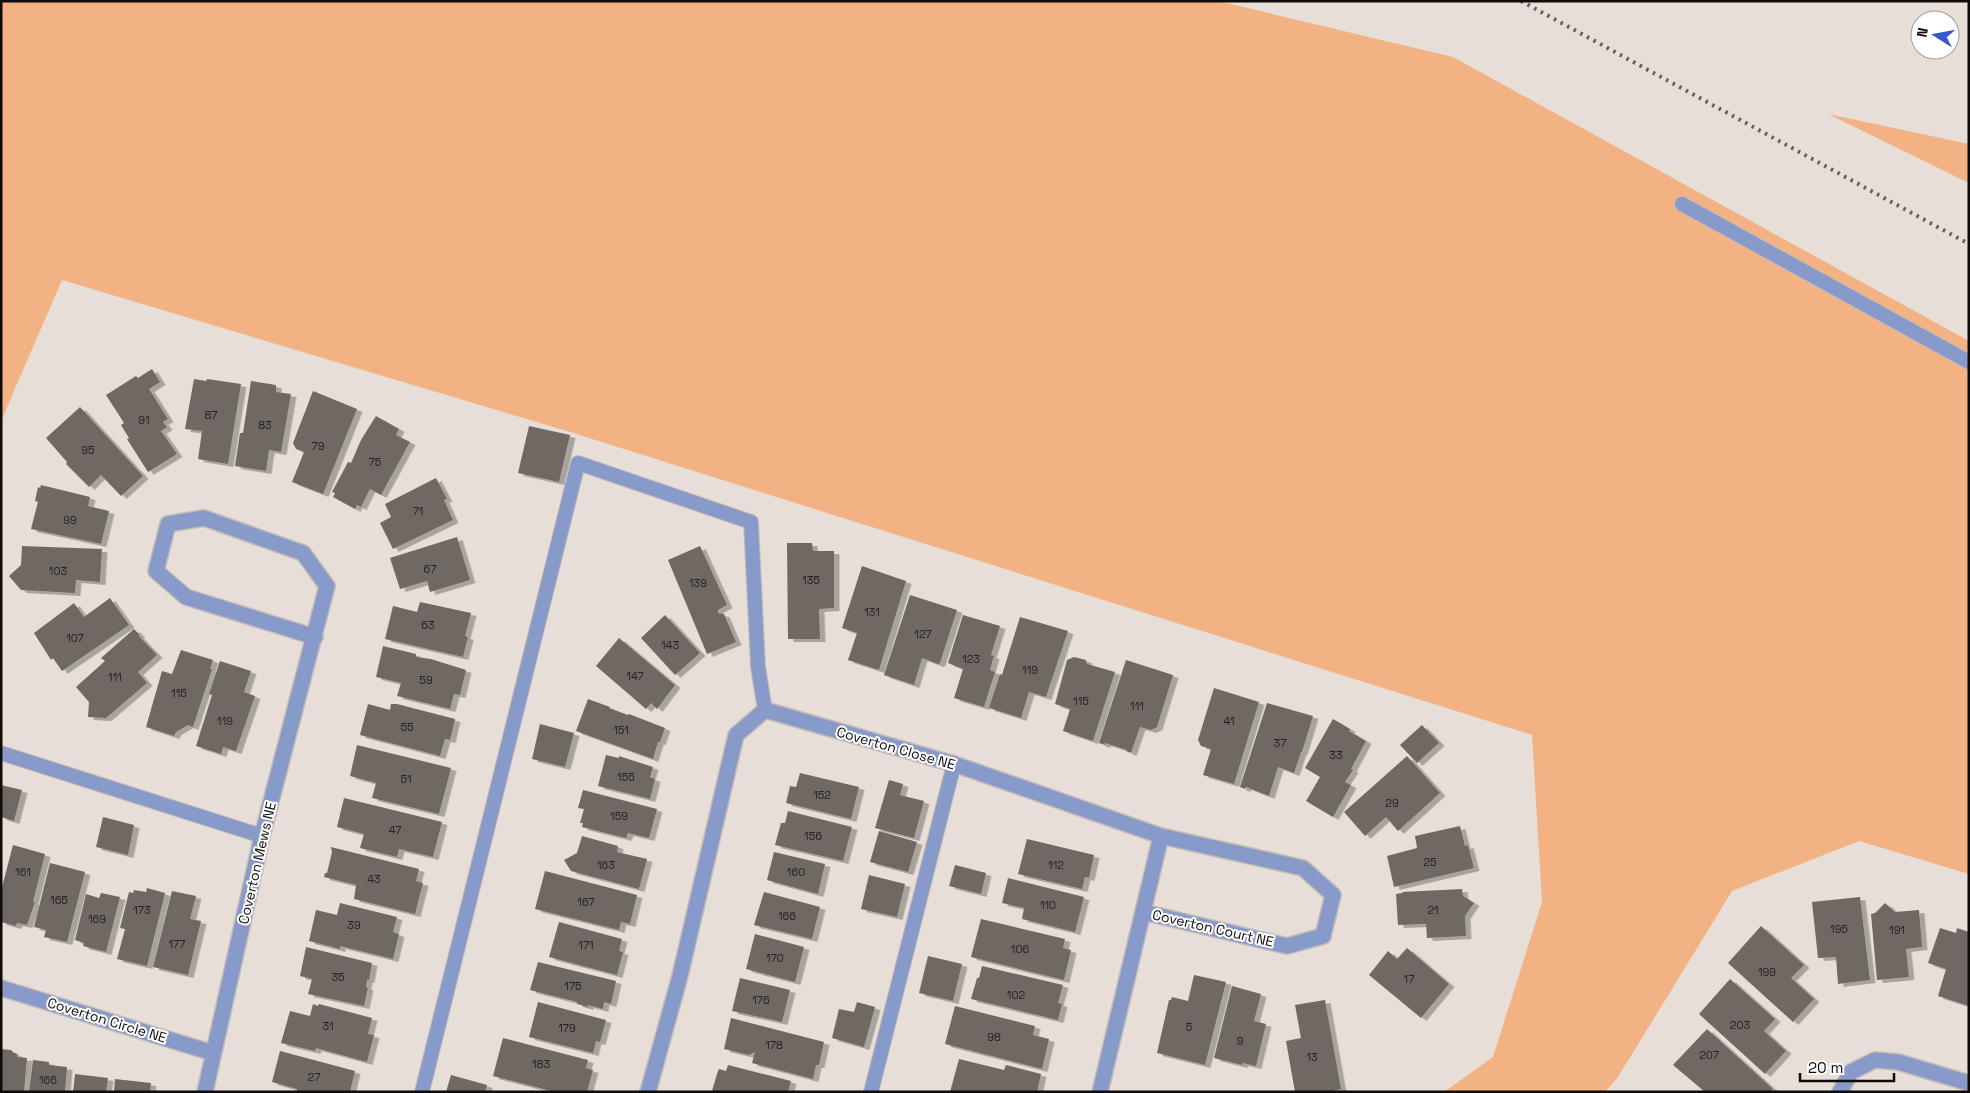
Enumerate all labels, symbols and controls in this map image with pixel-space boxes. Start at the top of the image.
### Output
north arrow [1910,10,1960,60]
text: N [1913,26,1932,39]
house number: 87 [205,408,217,422]
house number: 91 [138,413,150,427]
house number: 83 [258,418,272,432]
house number: 79 [312,439,325,453]
house number: 95 [81,443,95,457]
house number: 75 [369,455,382,469]
house number: 71 [413,504,423,518]
house number: 99 [63,513,77,527]
house number: 67 [424,562,436,576]
house number: 103 [49,564,68,578]
house number: 135 [802,573,820,587]
house number: 139 [689,576,707,590]
house number: 131 [864,605,880,619]
house number: 63 [421,618,435,632]
house number: 127 [914,627,932,641]
house number: 107 [66,631,84,645]
house number: 143 [661,638,679,652]
house number: 123 [962,652,980,666]
house number: 119 [1022,663,1038,677]
house number: 147 [626,669,644,683]
house number: 111 [108,670,122,684]
house number: 59 [419,673,433,687]
house number: 115 [171,686,187,700]
house number: 115 [1073,694,1089,708]
house number: 111 [1130,699,1144,713]
house number: 119 [217,714,233,728]
house number: 41 [1223,714,1235,728]
house number: 55 [400,720,414,734]
street label: Coverton Close NE [835,722,958,774]
house number: 151 [613,723,629,737]
house number: 37 [1274,736,1286,750]
house number: 33 [1329,748,1343,762]
house number: 155 [617,770,635,784]
house number: 51 [400,772,412,786]
house number: 152 [813,788,831,802]
house number: 29 [1385,796,1399,810]
street label: Coverton Mews NE [234,800,280,926]
house number: 159 [610,809,628,823]
house number: 47 [389,823,401,837]
house number: 156 [804,829,822,843]
house number: 25 [1423,855,1437,869]
house number: 163 [597,858,615,872]
house number: 112 [1048,858,1064,872]
house number: 161 [15,865,31,879]
house number: 160 [787,865,805,879]
house number: 43 [367,872,381,886]
house number: 165 [50,893,68,907]
house number: 167 [577,895,595,909]
house number: 110 [1040,898,1056,912]
house number: 173 [133,903,151,917]
house number: 21 [1427,903,1439,917]
street label: Coverton Court NE [1151,905,1276,951]
house number: 166 [778,909,796,923]
house number: 169 [88,912,106,926]
house number: 39 [347,918,361,932]
house number: 195 [1830,922,1848,936]
house number: 191 [1889,923,1905,937]
house number: 177 [168,937,186,951]
house number: 171 [578,938,594,952]
house number: 106 [1011,942,1029,956]
house number: 170 [766,951,784,965]
house number: 199 [1758,965,1776,979]
house number: 35 [331,970,345,984]
house number: 17 [1404,972,1414,986]
house number: 175 [564,979,582,993]
house number: 102 [1007,988,1026,1002]
street label: Coverton Circle NE [45,993,169,1047]
house number: 176 [752,993,770,1007]
house number: 203 [1730,1018,1751,1032]
house number: 31 [322,1019,334,1033]
house number: 5 [1186,1020,1193,1034]
house number: 179 [558,1021,576,1035]
house number: 98 [987,1030,1001,1044]
house number: 9 [1237,1034,1244,1048]
house number: 178 [765,1038,783,1052]
house number: 207 [1699,1048,1719,1062]
house number: 13 [1306,1050,1318,1064]
scale bar [1800,1050,1894,1082]
house number: 183 [532,1057,550,1071]
text: 20 m [1808,1058,1843,1077]
house number: 27 [308,1070,320,1084]
house number: 166 [39,1073,57,1087]

